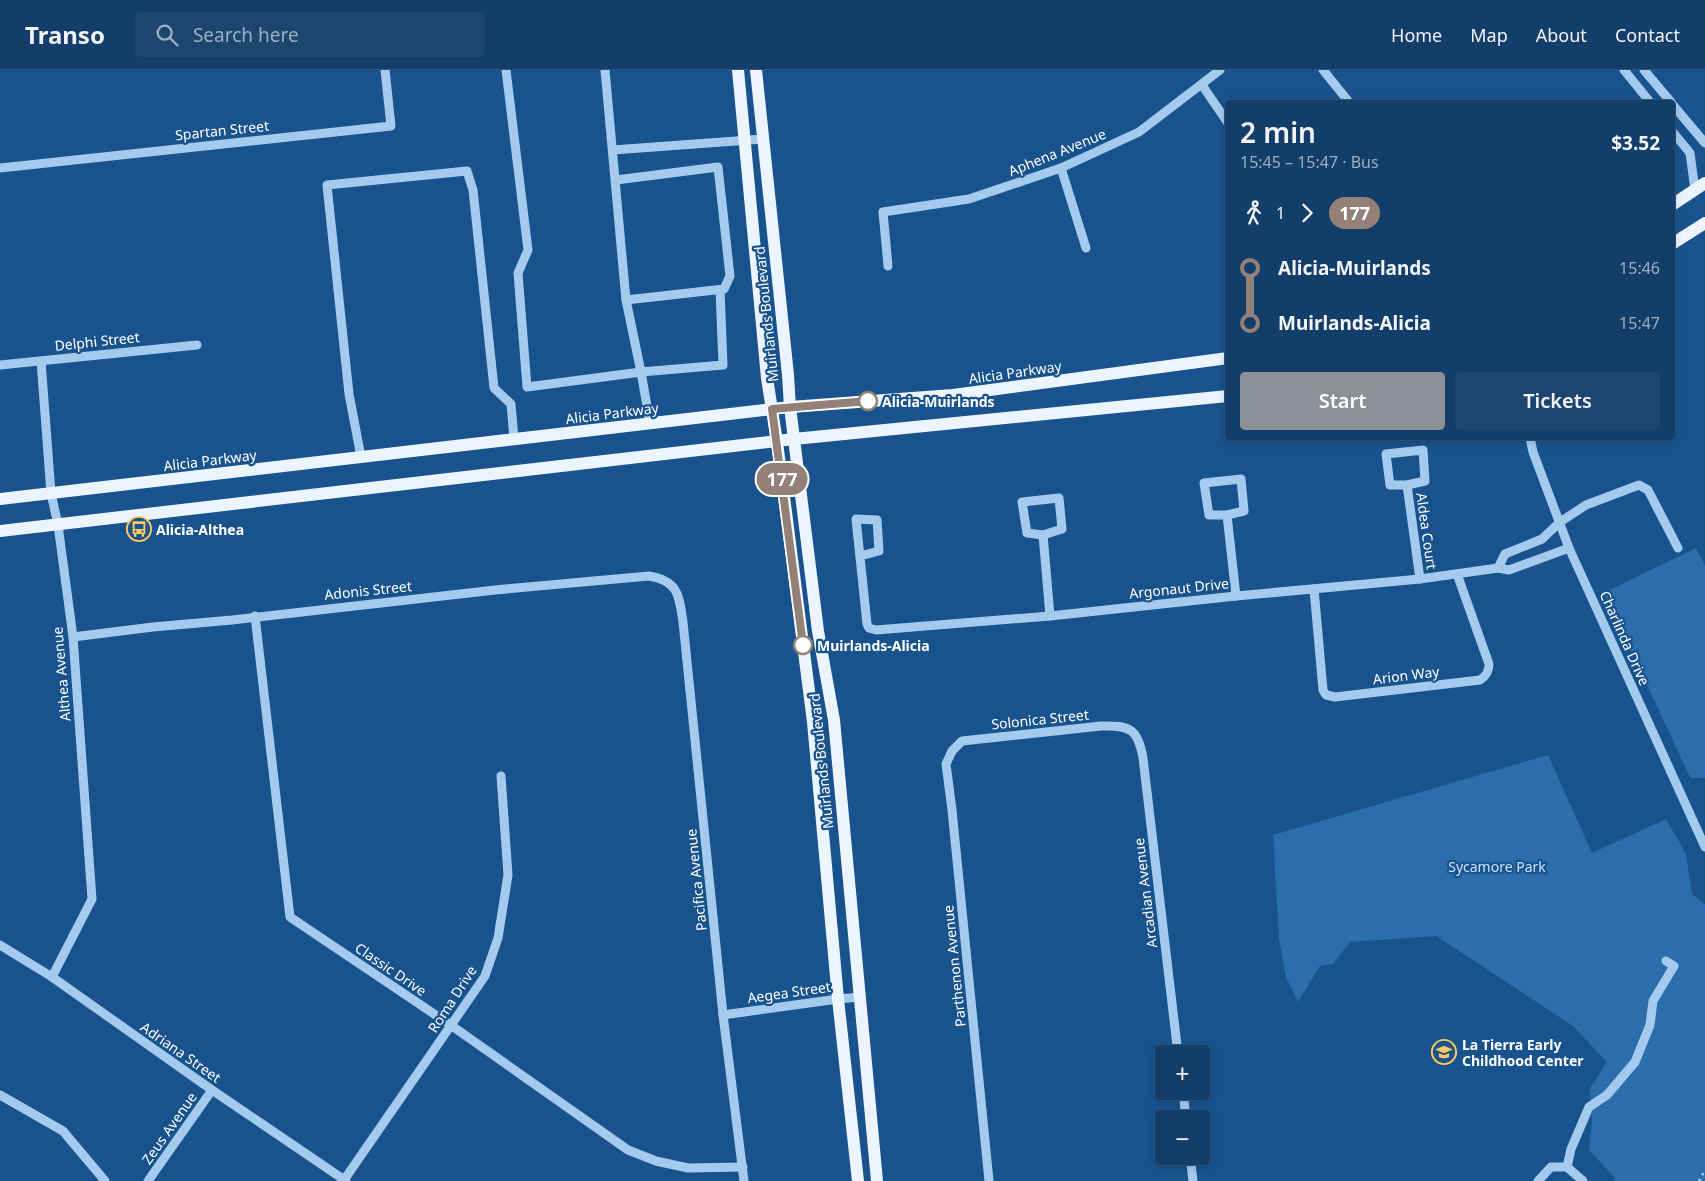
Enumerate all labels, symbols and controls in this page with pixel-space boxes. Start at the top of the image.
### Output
search box [135,12,485,57]
text: Transo [25,18,105,51]
icon: search [153,21,181,49]
text: Search here [193,22,299,48]
text: Home [1391,23,1442,47]
text: Map [1470,23,1508,47]
text: About [1536,23,1587,47]
text: Contact [1615,23,1680,47]
text: 2 min [1240,113,1316,151]
street label: Spartan Street [174,116,270,144]
street label: Aphena Avenue [1006,124,1109,180]
text: $3.52 [1611,130,1660,156]
text: 15:45 – 15:47 · Bus [1240,151,1379,173]
icon: walk [1240,199,1268,227]
icon: forward [1293,199,1321,227]
text: 177 [1339,201,1370,225]
text: 1 [1276,202,1285,224]
street label: Muirlands Boulevard [749,245,783,383]
text: Alicia-Muirlands [1278,255,1431,281]
text: 15:46 [1619,257,1660,279]
text: Muirlands-Alicia [1278,310,1431,336]
text: 15:47 [1619,312,1660,334]
street label: Delphi Street [54,327,140,355]
street label: Alicia Parkway [967,356,1064,388]
button: Start [1240,372,1445,430]
button: Tickets [1455,372,1660,430]
marker: Alicia-Muirlands [858,391,878,411]
place label: Alicia-Muirlands [882,392,995,411]
street label: Alicia Parkway [564,398,660,428]
street label: Alicia Parkway [162,445,258,475]
line badge: 177 [753,463,811,495]
text: 177 [767,467,797,491]
street label: Aldea Court [1412,491,1442,571]
bus stop icon: Alicia-Althea [126,516,152,542]
place label: Alicia-Althea [156,520,244,539]
street label: Argonaut Drive [1128,573,1230,603]
street label: Adonis Street [323,576,413,604]
street label: Charlinda Drive [1596,588,1654,688]
street label: Althea Avenue [47,626,75,722]
marker: Muirlands-Alicia [793,635,813,655]
place label: Muirlands-Alicia [817,636,930,655]
street label: Arion Way [1372,661,1441,689]
street label: Muirlands Boulevard [804,692,838,830]
street label: Solonica Street [990,704,1090,734]
street label: Pacifica Avenue [681,828,711,932]
street label: Arcadian Avenue [1129,837,1161,949]
park label: Sycamore Park [1448,857,1546,876]
street label: Parthenon Avenue [938,904,970,1028]
street label: Classic Drive [352,938,431,1000]
street label: Roma Drive [423,962,481,1036]
street label: Aegea Street [746,977,832,1007]
street label: Adriana Street [137,1017,225,1087]
place label: La Tierra Early Childhood Center [1462,1035,1584,1070]
school or university icon: La Tierra Early Childhood Center [1431,1039,1457,1065]
map controls [1155,1045,1210,1165]
button: + [1155,1045,1210,1100]
street label: Zeus Avenue [137,1088,201,1168]
button: − [1155,1110,1210,1165]

